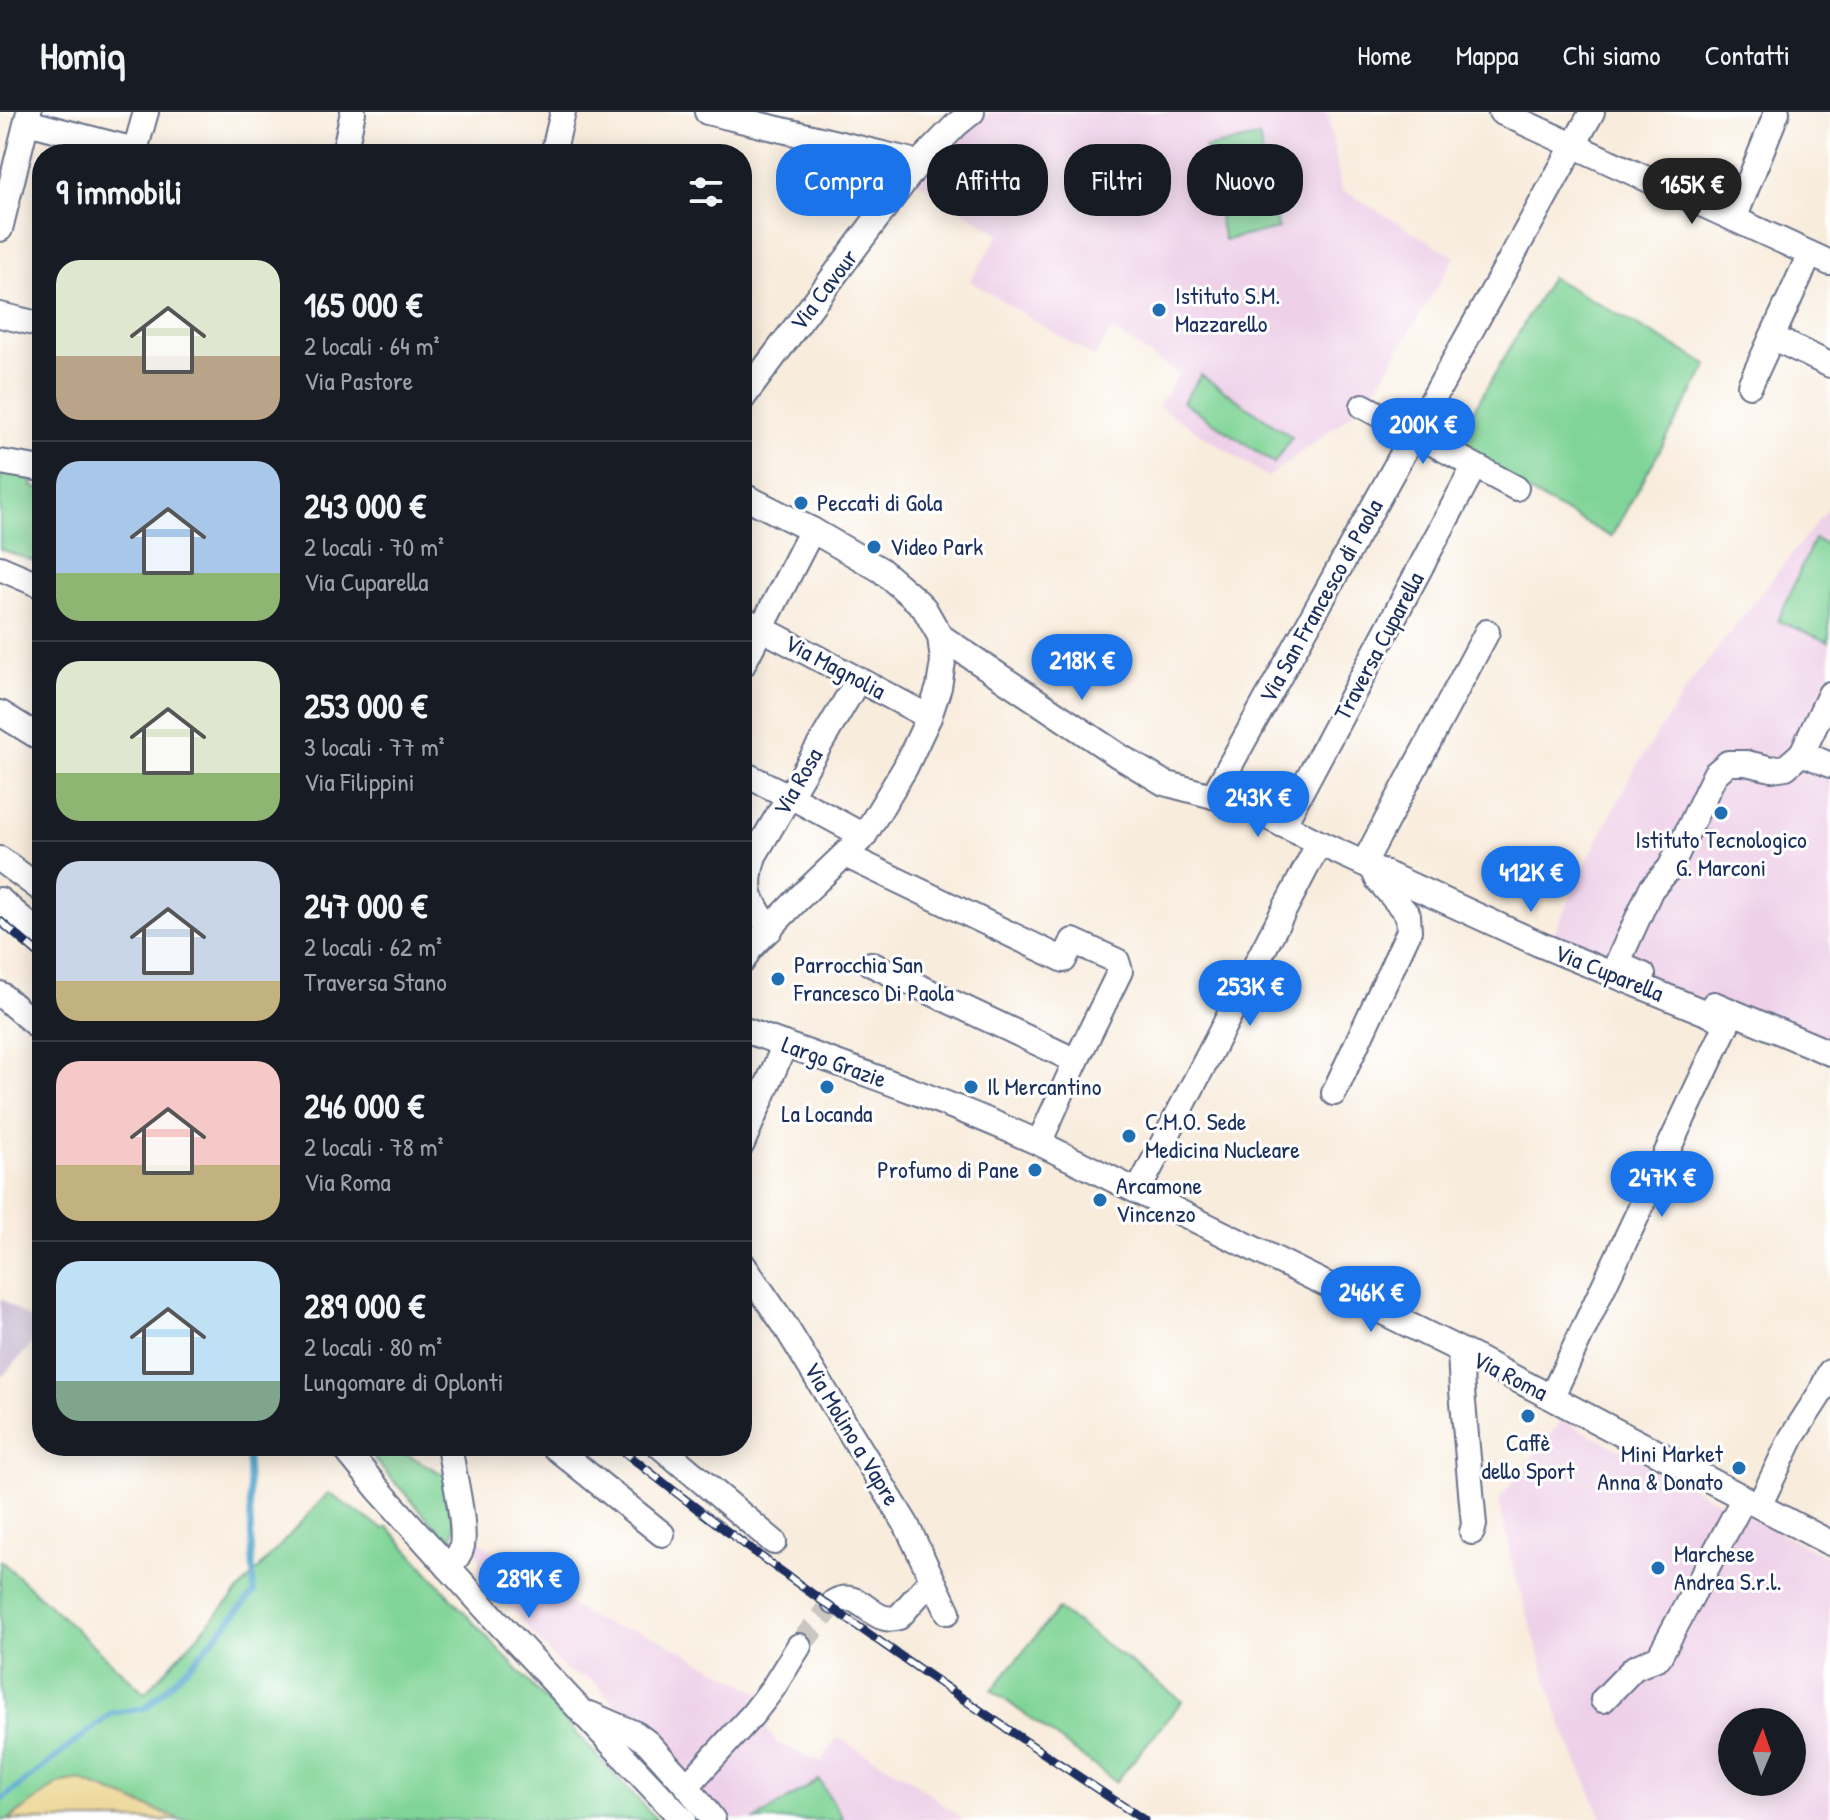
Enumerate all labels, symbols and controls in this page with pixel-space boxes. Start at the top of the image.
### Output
text: Homiq [40,29,125,81]
text: Home [1357,36,1412,74]
text: Mappa [1456,36,1518,74]
text: Chi siamo [1562,36,1661,74]
text: Contatti [1705,36,1790,74]
chip: Compra [776,144,911,216]
chip: Affitta [927,144,1048,216]
chip: Filtri [1064,144,1171,216]
chip: Nuovo [1187,144,1303,216]
pin: 165K € [1627,158,1757,226]
text: 165K € [1661,166,1723,201]
text: 9 immobili [56,169,182,215]
icon: filters [684,170,728,214]
street label: Via Cavour [782,242,864,337]
place label: Istituto S.M. Mazzarello [1175,279,1280,339]
text: 165 000 € [304,282,422,328]
icon: home [120,292,216,388]
marker: Istituto S.M. Mazzarello [1150,301,1168,319]
text: 2 locali · 64 m² [304,328,440,363]
text: Via Pastore [304,363,413,398]
pin: 200K € [1358,398,1488,466]
text: 200K € [1389,406,1457,441]
text: 243 000 € [304,483,426,529]
place label: Peccati di Gola [817,486,943,518]
icon: home [120,493,216,589]
street label: Via San Francesco di Paola [1251,493,1389,708]
marker: Peccati di Gola [792,494,810,512]
text: 2 locali · 70 m² [304,529,444,564]
place label: Video Park [890,530,983,562]
marker: Video Park [865,538,883,556]
text: Via Cuparella [304,564,428,599]
street label: Traversa Cuparella [1326,566,1431,725]
street label: Via Magnolia [779,626,891,706]
pin: 218K € [1017,634,1147,702]
text: 218K € [1050,642,1114,677]
text: 253 000 € [304,683,427,729]
icon: home [120,693,216,789]
text: 3 locali · 77 m² [304,729,445,764]
street label: Via Rosa [765,742,829,821]
text: Via Filippini [304,764,415,799]
pin: 243K € [1193,771,1323,839]
text: 243K € [1225,779,1291,814]
marker: Istituto Tecnologico G. Marconi [1712,804,1730,822]
place label: Istituto Tecnologico G. Marconi [1635,823,1807,883]
pin: 412K € [1466,846,1596,914]
text: 412K € [1499,854,1563,889]
text: 247 000 € [304,883,427,929]
icon: home [120,893,216,989]
text: 2 locali · 62 m² [304,929,442,964]
street label: Via Cuparella [1550,936,1669,1008]
place label: Parrocchia San Francesco Di Paola [793,948,954,1008]
pin: 253K € [1185,960,1315,1028]
text: Traversa Stano [304,964,447,999]
text: 253K € [1217,968,1283,1003]
marker: Parrocchia San Francesco Di Paola [769,970,787,988]
street label: Largo Grazie [778,1027,891,1095]
place label: Il Mercantino [987,1070,1102,1102]
marker: La Locanda [818,1078,836,1096]
marker: Il Mercantino [962,1078,980,1096]
text: 246 000 € [304,1083,424,1129]
icon: home [120,1093,216,1189]
place label: La Locanda [782,1097,872,1129]
place label: C.M.O. Sede Medicina Nucleare [1145,1105,1300,1165]
marker: C.M.O. Sede Medicina Nucleare [1120,1127,1138,1145]
text: 2 locali · 78 m² [304,1129,444,1164]
pin: 247K € [1597,1151,1727,1219]
place label: Profumo di Pane [877,1153,1019,1185]
text: 247K € [1629,1159,1695,1194]
marker: Profumo di Pane [1026,1161,1044,1179]
text: Via Roma [304,1164,391,1199]
place label: Arcamone Vincenzo [1116,1169,1203,1229]
marker: Arcamone Vincenzo [1091,1191,1109,1209]
pin: 246K € [1306,1266,1436,1334]
text: 246K € [1339,1274,1403,1309]
text: 289 000 € [304,1283,425,1329]
icon: home [120,1293,216,1389]
text: 2 locali · 80 m² [304,1329,442,1364]
street label: Via Roma [1468,1343,1553,1408]
street label: Via Molino a Vapre [797,1356,909,1512]
text: Lungomare di Oplonti [304,1364,504,1399]
marker: Caffè dello Sport [1519,1407,1537,1425]
place label: Caffè dello Sport [1482,1426,1575,1486]
place label: Mini Market Anna & Donato [1597,1437,1724,1497]
marker: Mini Market Anna & Donato [1730,1459,1748,1477]
place label: Marchese Andrea S.r.l. [1674,1537,1782,1597]
pin: 289K € [464,1552,594,1620]
marker: Marchese Andrea S.r.l. [1649,1559,1667,1577]
text: 289K € [496,1560,562,1595]
north arrow [1718,1708,1806,1796]
map controls [1718,1708,1806,1796]

